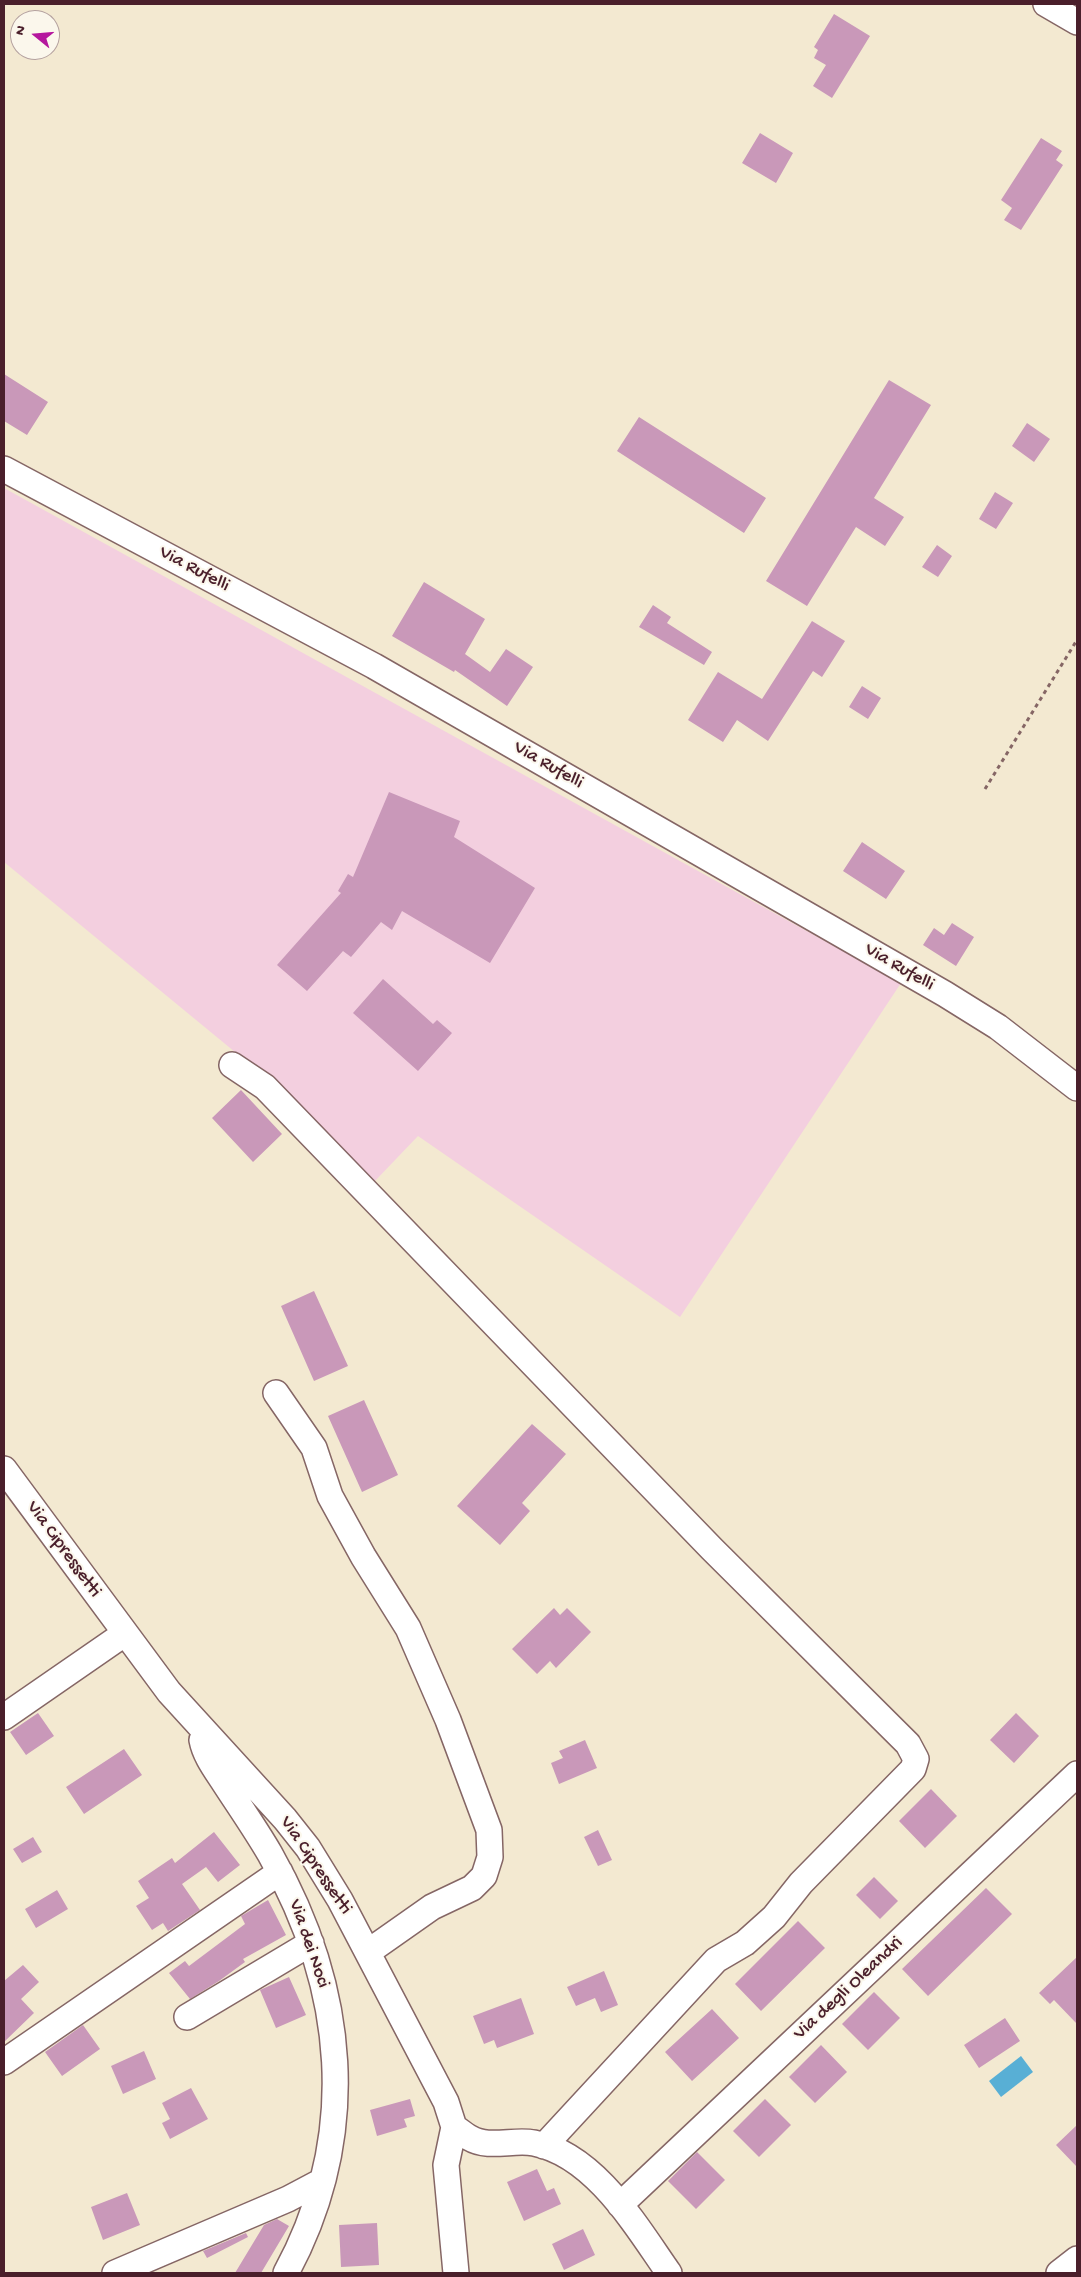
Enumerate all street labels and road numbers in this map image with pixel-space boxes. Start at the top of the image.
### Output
street label: Via Rufelli [155,542,233,598]
street label: Via Rufelli [509,737,587,795]
street label: Via Rufelli [860,939,938,997]
street label: Via Cipressetti [20,1497,106,1603]
street label: Via Cipressetti [274,1813,356,1919]
street label: Via dei Noci [282,1897,334,1991]
street label: Via degli Oleandri [790,1932,908,2046]

